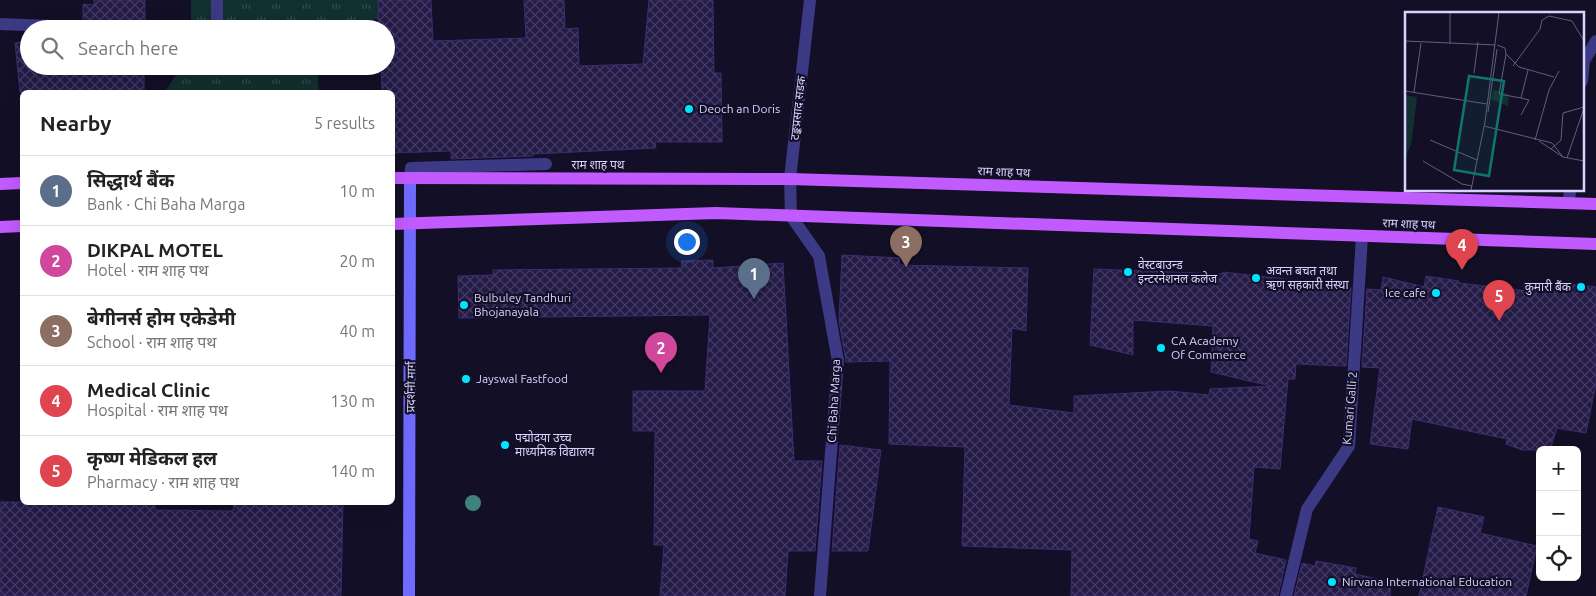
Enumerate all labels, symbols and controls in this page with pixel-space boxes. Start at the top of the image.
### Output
inset map [1405,12,1584,191]
search box [20,20,395,75]
icon: search [38,34,66,62]
text: Search here [78,37,178,59]
street label: टङ्कप्रसाद सडक [788,74,808,141]
place label: Deoch an Doris [699,102,780,115]
marker: Deoch an Doris [683,103,695,115]
text: Nearby [40,111,111,135]
text: 5 results [314,114,375,132]
street label: राम शाह पथ [572,158,625,171]
street label: राम शाह पथ [977,164,1031,179]
text: सिद्धार्थ बैंक [87,169,174,191]
text: 1 [51,182,61,200]
text: 10 m [339,182,375,200]
text: Bank · Chi Baha Marga [87,195,245,213]
street label: राम शाह पथ [1382,216,1436,231]
pin: 3 [890,226,922,267]
your location [674,229,700,255]
pin: 4 [1446,229,1478,270]
text: DIKPAL MOTEL [87,239,223,261]
text: 2 [51,252,61,270]
text: 20 m [339,252,375,270]
place label: वेस्टबाउन्ड इन्टरनेशनल कलेज [1138,257,1218,286]
pin: 1 [738,258,770,299]
text: Hotel · राम शाह पथ [87,261,208,279]
place label: अवन्त बचत तथा ऋण सहकारी संस्था [1266,264,1349,291]
marker: वेस्टबाउन्ड इन्टरनेशनल कलेज [1122,266,1134,278]
marker: अवन्त बचत तथा ऋण सहकारी संस्था [1250,272,1262,284]
place label: कुमारी बैंक [1525,279,1572,295]
pin: 5 [1483,280,1515,321]
marker: कुमारी बैंक [1575,281,1587,293]
place label: Ice cafe [1385,286,1426,299]
marker: Ice cafe [1430,287,1442,299]
place label: Bulbuley Tandhuri Bhojanayala [474,291,571,318]
marker: Bulbuley Tandhuri Bhojanayala [458,299,470,311]
text: बेगीनर्स होम एकेडेमी [87,307,236,329]
text: 3 [51,322,61,340]
text: 40 m [339,322,375,340]
pin: 2 [645,332,677,373]
text: School · राम शाह पथ [87,333,217,351]
place label: CA Academy Of Commerce [1171,334,1246,361]
marker: CA Academy Of Commerce [1155,342,1167,354]
street label: Chi Baha Marga [825,359,842,443]
street label: प्रदर्शनी मार्ग [403,360,417,413]
street label: Kumari Galli 2 [1340,371,1359,445]
place label: Jayswal Fastfood [476,372,568,385]
marker: Jayswal Fastfood [460,373,472,385]
text: Medical Clinic [87,379,210,401]
text: 4 [51,392,61,410]
text: 130 m [330,392,375,410]
text: Hospital · राम शाह पथ [87,401,228,419]
place label: पद्मोदया उच्च माध्यमिक विद्यालय [515,430,596,458]
marker: पद्मोदया उच्च माध्यमिक विद्यालय [499,439,511,451]
map controls [1536,446,1581,581]
button: + [1536,446,1581,491]
text: कृष्ण मेडिकल हल [87,447,217,469]
text: 5 [51,462,61,480]
text: 140 m [330,462,375,480]
text: Pharmacy · राम शाह पथ [87,473,239,491]
button: − [1536,491,1581,536]
button: locate [1536,536,1581,581]
place label: Nirvana International Education [1342,575,1512,588]
marker: Nirvana International Education [1326,576,1338,588]

